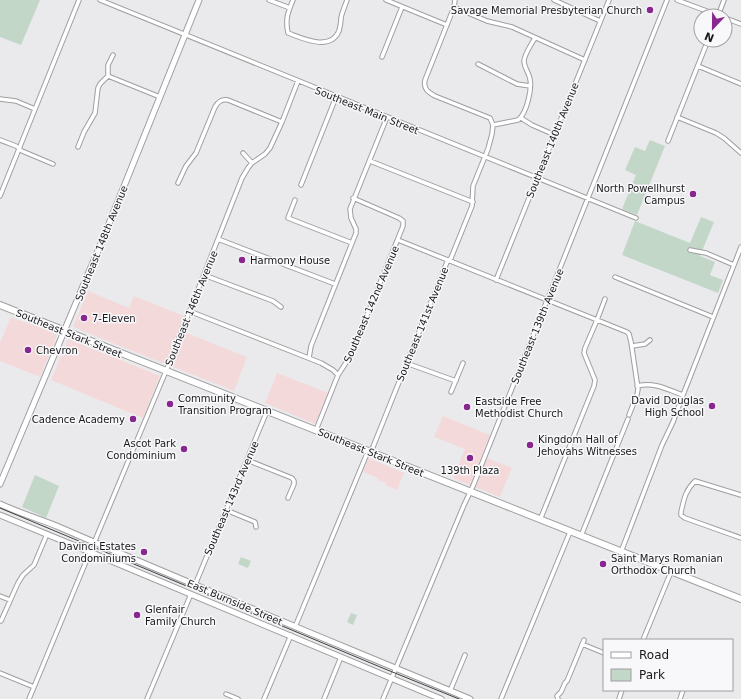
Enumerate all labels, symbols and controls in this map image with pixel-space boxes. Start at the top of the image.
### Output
place label: Savage Memorial Presbyterian Church [451,5,642,16]
marker: Savage Memorial Presbyterian Church [645,5,655,15]
north arrow [693,8,733,48]
text: N [703,29,716,45]
street label: Southeast 140th Avenue [524,81,581,199]
street label: Southeast Main Street [313,85,420,136]
place label: North Powellhurst Campus [596,183,685,206]
street label: Southeast 148th Avenue [73,184,130,302]
marker: North Powellhurst Campus [688,189,698,199]
street label: Southeast 142nd Avenue [342,244,401,364]
street label: Southeast 146th Avenue [163,249,220,367]
marker: Harmony House [237,255,247,265]
place label: Harmony House [250,255,330,266]
street label: Southeast 141st Avenue [394,265,450,383]
street label: Southeast 139th Avenue [509,267,566,385]
street label: Southeast Stark Street [14,307,124,360]
marker: 7-Eleven [79,313,89,323]
place label: 7-Eleven [92,313,136,324]
marker: Chevron [23,345,33,355]
place label: Chevron [36,345,78,356]
place label: Community Transition Program [177,393,272,416]
place label: David Douglas High School [631,395,704,418]
place label: Eastside Free Methodist Church [475,396,563,419]
marker: Community Transition Program [165,399,175,409]
marker: David Douglas High School [707,401,717,411]
marker: Eastside Free Methodist Church [462,402,472,412]
place label: Cadence Academy [32,414,125,425]
marker: Cadence Academy [128,414,138,424]
street label: Southeast Stark Street [316,426,426,479]
place label: Kingdom Hall of Jehovahs Witnesses [537,434,637,457]
place label: Ascot Park Condominium [106,438,176,461]
street label: Southeast 143rd Avenue [202,439,261,557]
marker: Kingdom Hall of Jehovahs Witnesses [525,440,535,450]
marker: Ascot Park Condominium [179,444,189,454]
marker: 139th Plaza [465,453,475,463]
place label: 139th Plaza [441,465,499,476]
place label: Davinci Estates Condominiums [59,541,136,564]
marker: Davinci Estates Condominiums [139,547,149,557]
place label: Saint Marys Romanian Orthodox Church [611,553,723,576]
marker: Saint Marys Romanian Orthodox Church [598,559,608,569]
street label: East Burnside Street [186,577,284,628]
place label: Glenfair Family Church [145,604,216,627]
marker: Glenfair Family Church [132,610,142,620]
legend [603,639,733,691]
text: Road [639,648,669,662]
text: Park [639,668,665,682]

